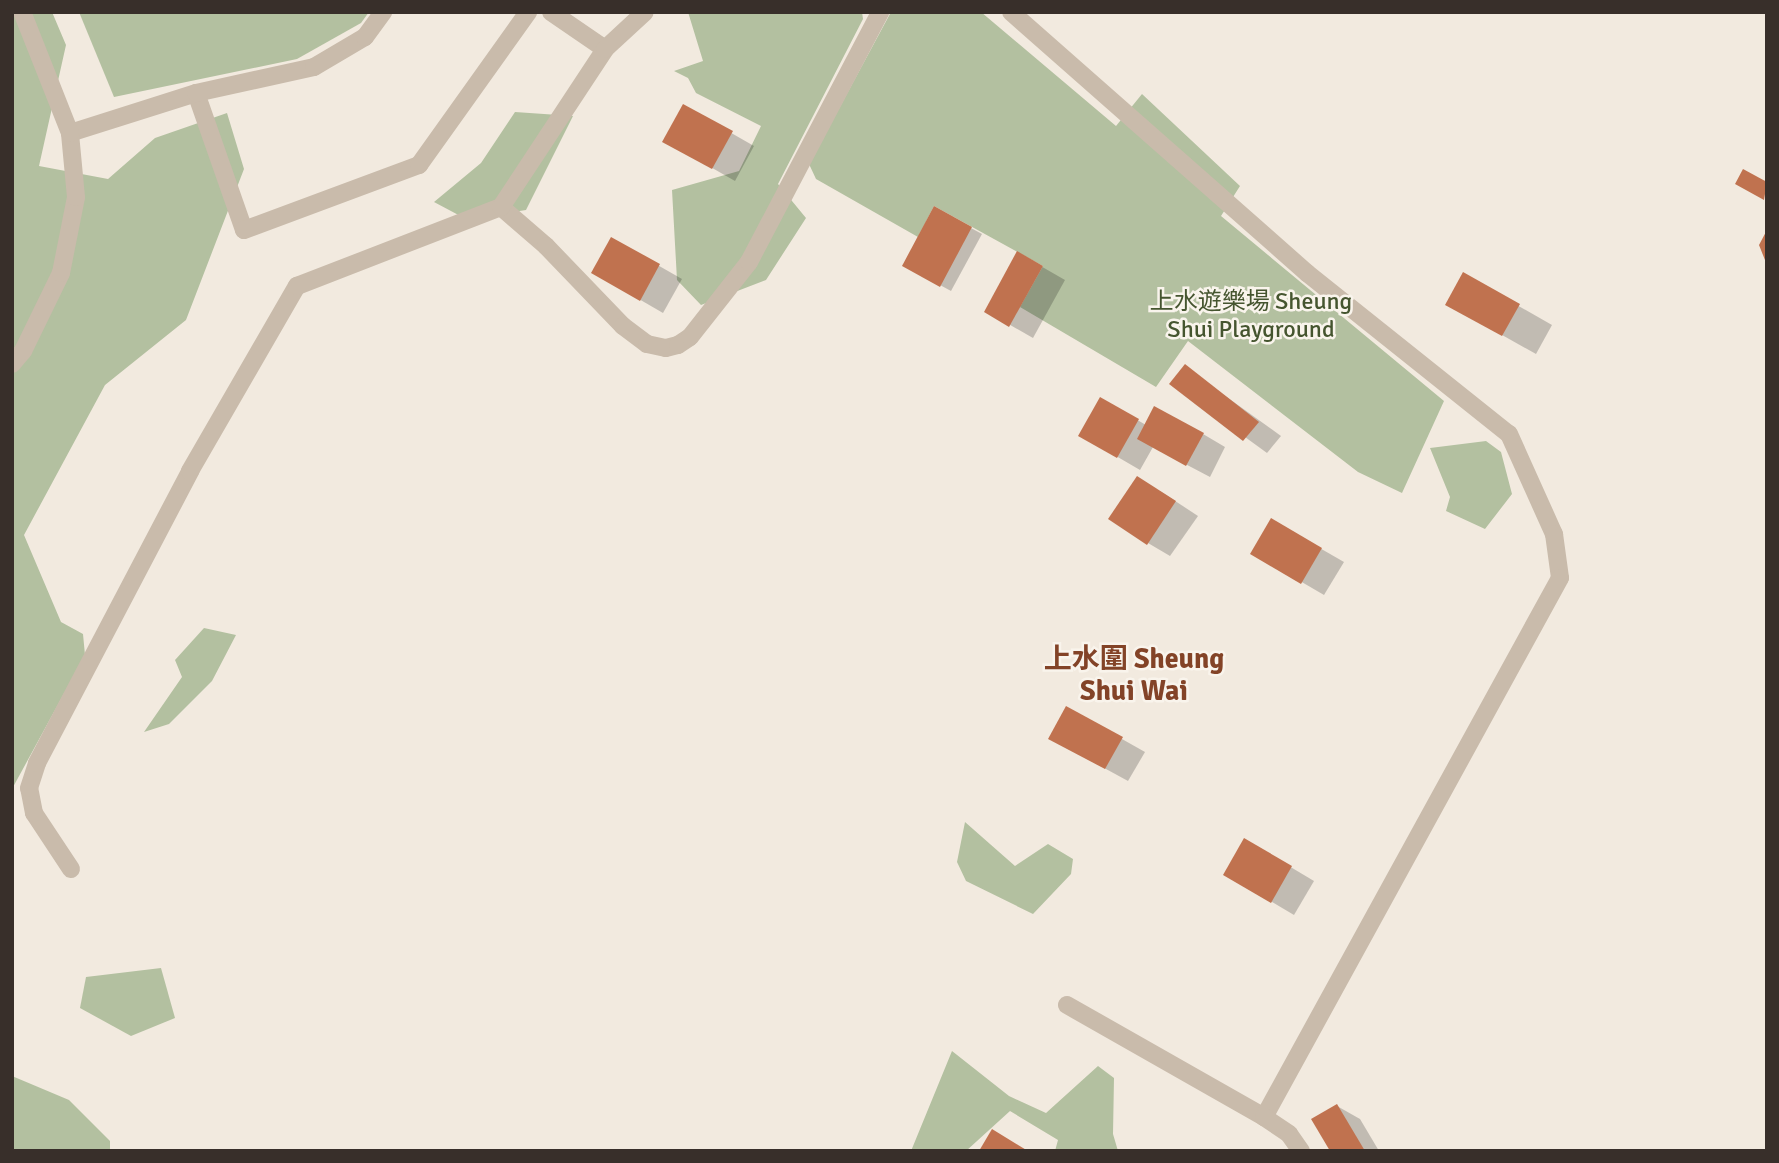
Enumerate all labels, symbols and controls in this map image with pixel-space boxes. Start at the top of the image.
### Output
park label: 上水遊樂場 Sheung Shui Playground [1150,288,1352,344]
district label: 上水圍 Sheung Shui Wai [1044,642,1224,708]

